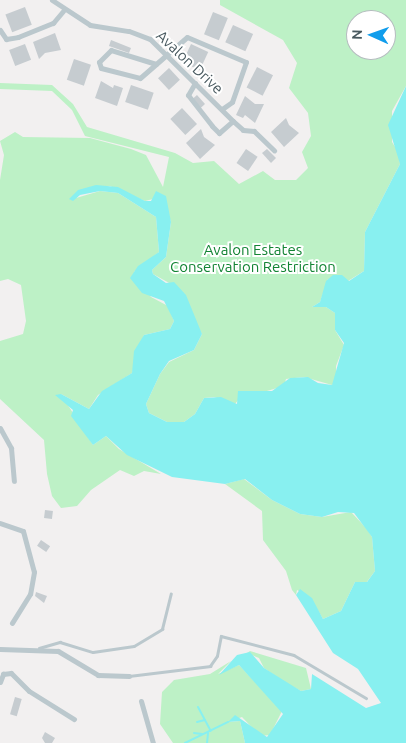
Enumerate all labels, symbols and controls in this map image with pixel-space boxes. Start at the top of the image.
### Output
north arrow [346,10,396,60]
street label: Avalon Drive [153,27,227,97]
text: N [349,29,365,40]
park label: Avalon Estates Conservation Restriction [170,240,336,275]

